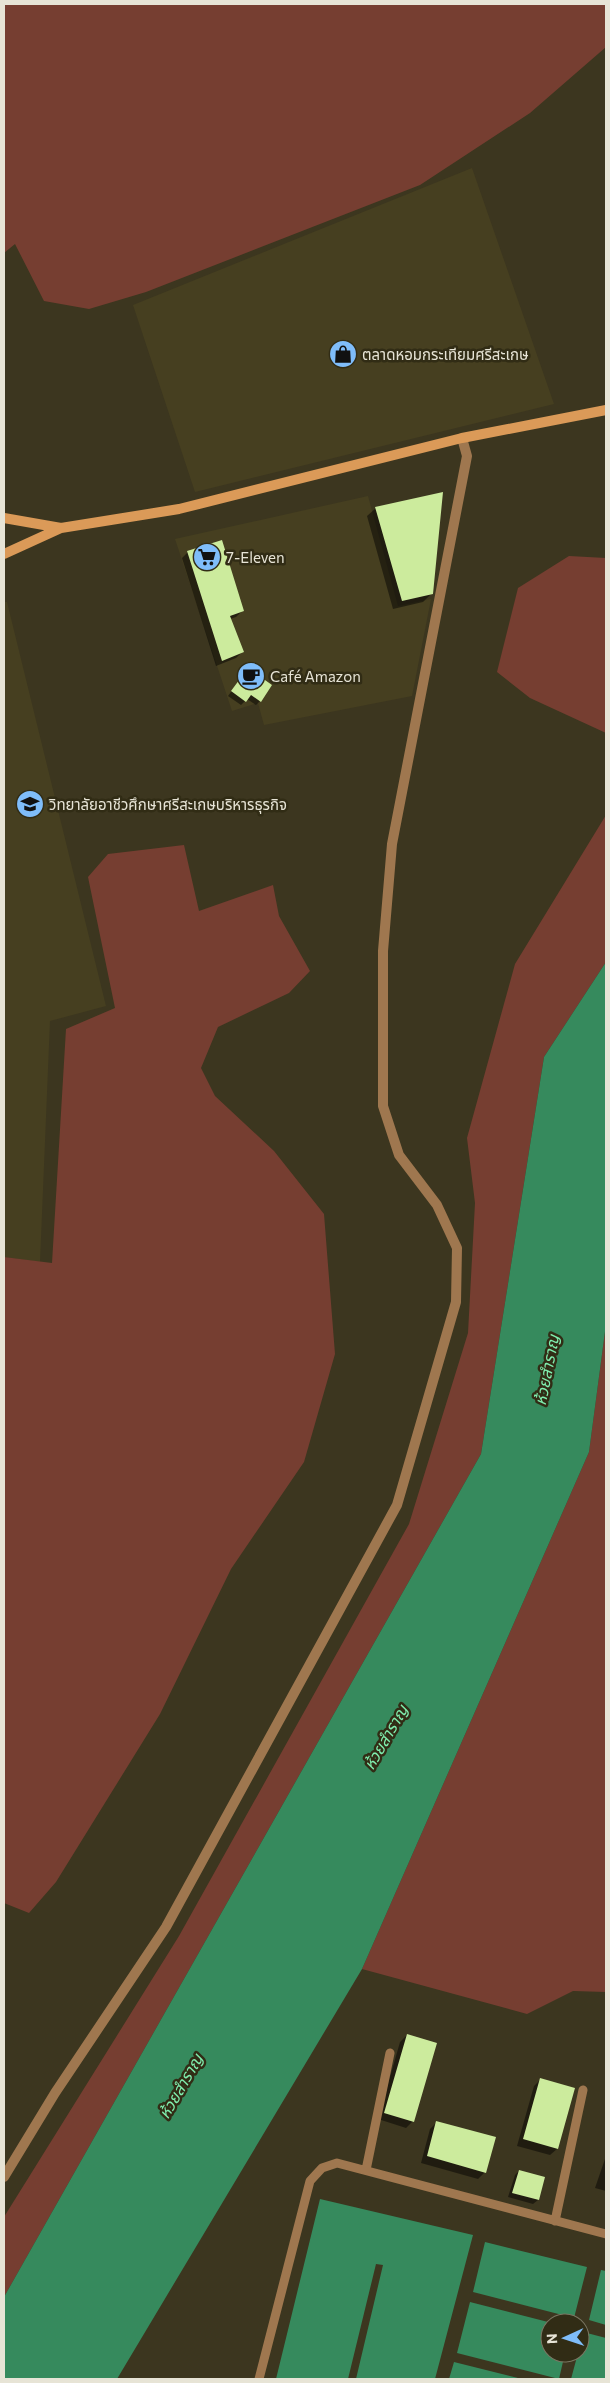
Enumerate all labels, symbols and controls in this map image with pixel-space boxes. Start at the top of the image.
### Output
shop icon: ตลาดหอมกระเทียมศรีสะเกษ [328,339,358,369]
place label: ตลาดหอมกระเทียมศรีสะเกษ [362,345,529,363]
supermarket icon: 7-Eleven [192,542,222,572]
place label: 7-Eleven [226,548,285,566]
cafe icon: Café Amazon [236,661,266,691]
place label: Café Amazon [270,667,361,685]
school or university icon: วิทยาลัยอาชีวศึกษาศรีสะเกษบริหารธุรกิจ [15,789,45,819]
place label: วิทยาลัยอาชีวศึกษาศรีสะเกษบริหารธุรกิจ [49,795,287,814]
water label: ห้วยสำราญ [530,1332,562,1407]
water label: ห้วยสำราญ [359,1700,412,1773]
water label: ห้วยสำราญ [154,2049,207,2122]
north arrow [540,2313,590,2363]
text: N [543,2333,560,2344]

